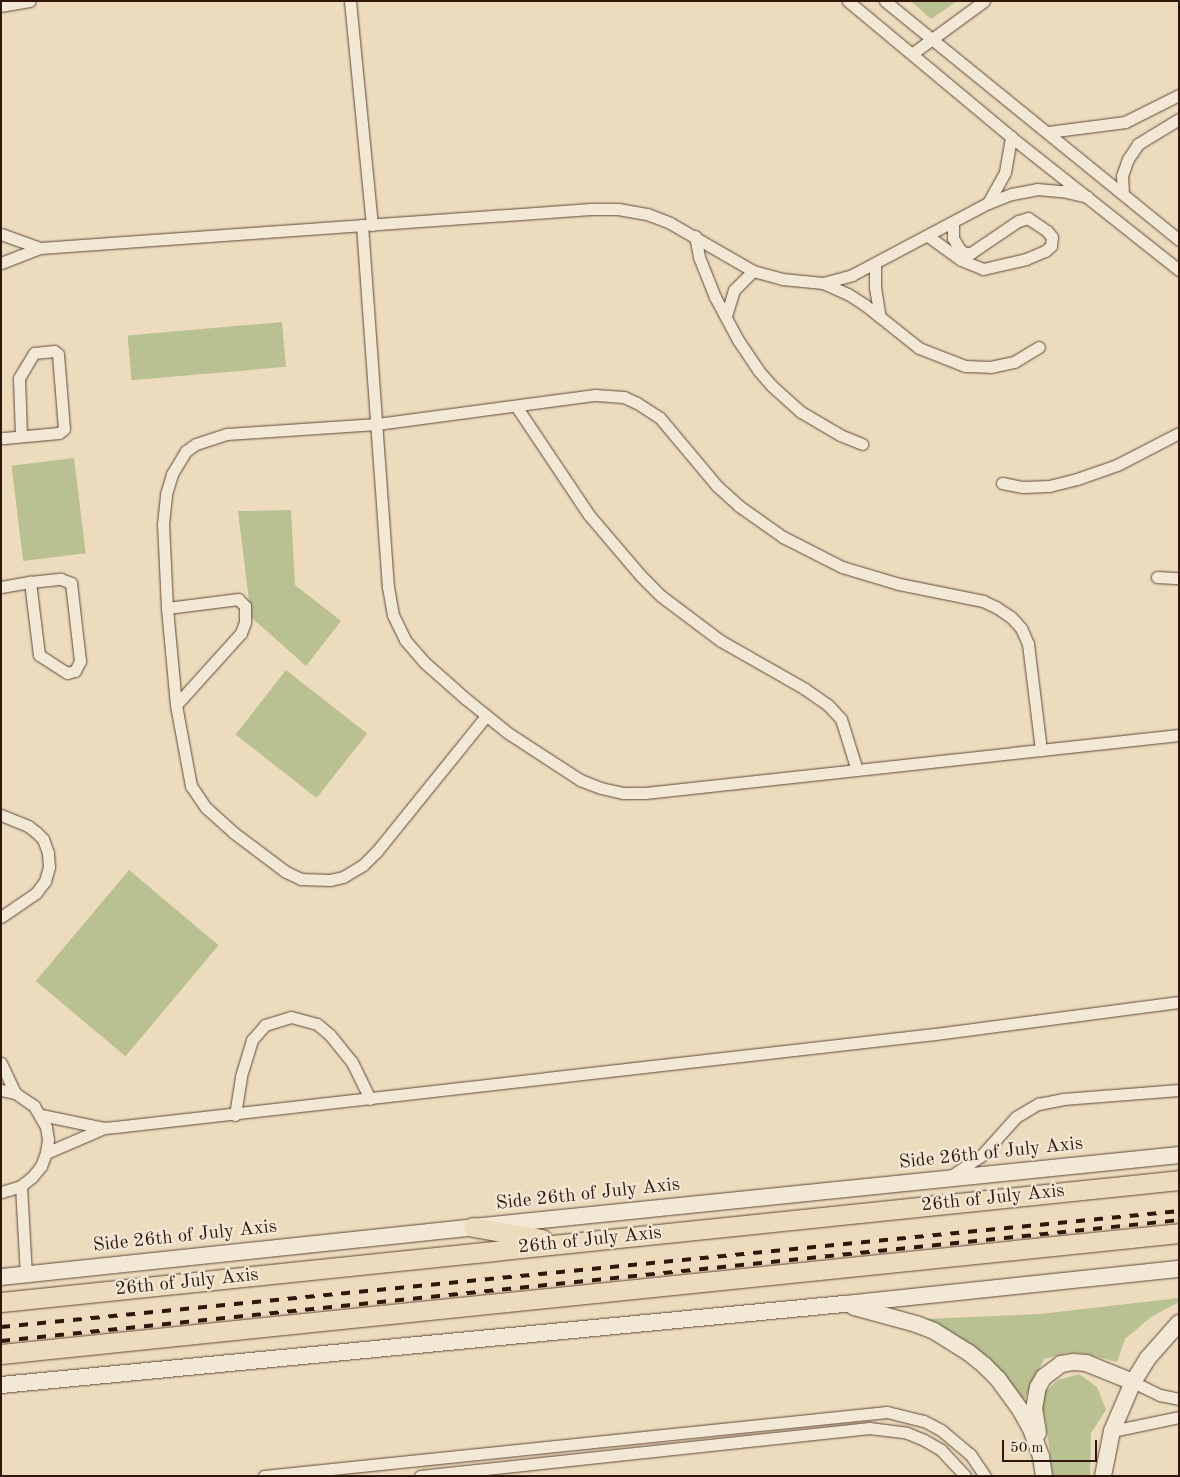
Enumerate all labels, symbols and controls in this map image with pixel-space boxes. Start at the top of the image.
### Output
street label: Side 26th of July Axis [898,1133,1084,1175]
street label: Side 26th of July Axis [495,1174,681,1216]
street label: 26th of July Axis [920,1180,1066,1218]
street label: Side 26th of July Axis [92,1216,278,1258]
street label: 26th of July Axis [517,1222,663,1260]
street label: 26th of July Axis [114,1264,260,1302]
scale bar [1005,1430,1100,1462]
text: 50 m [1010,1441,1044,1456]

